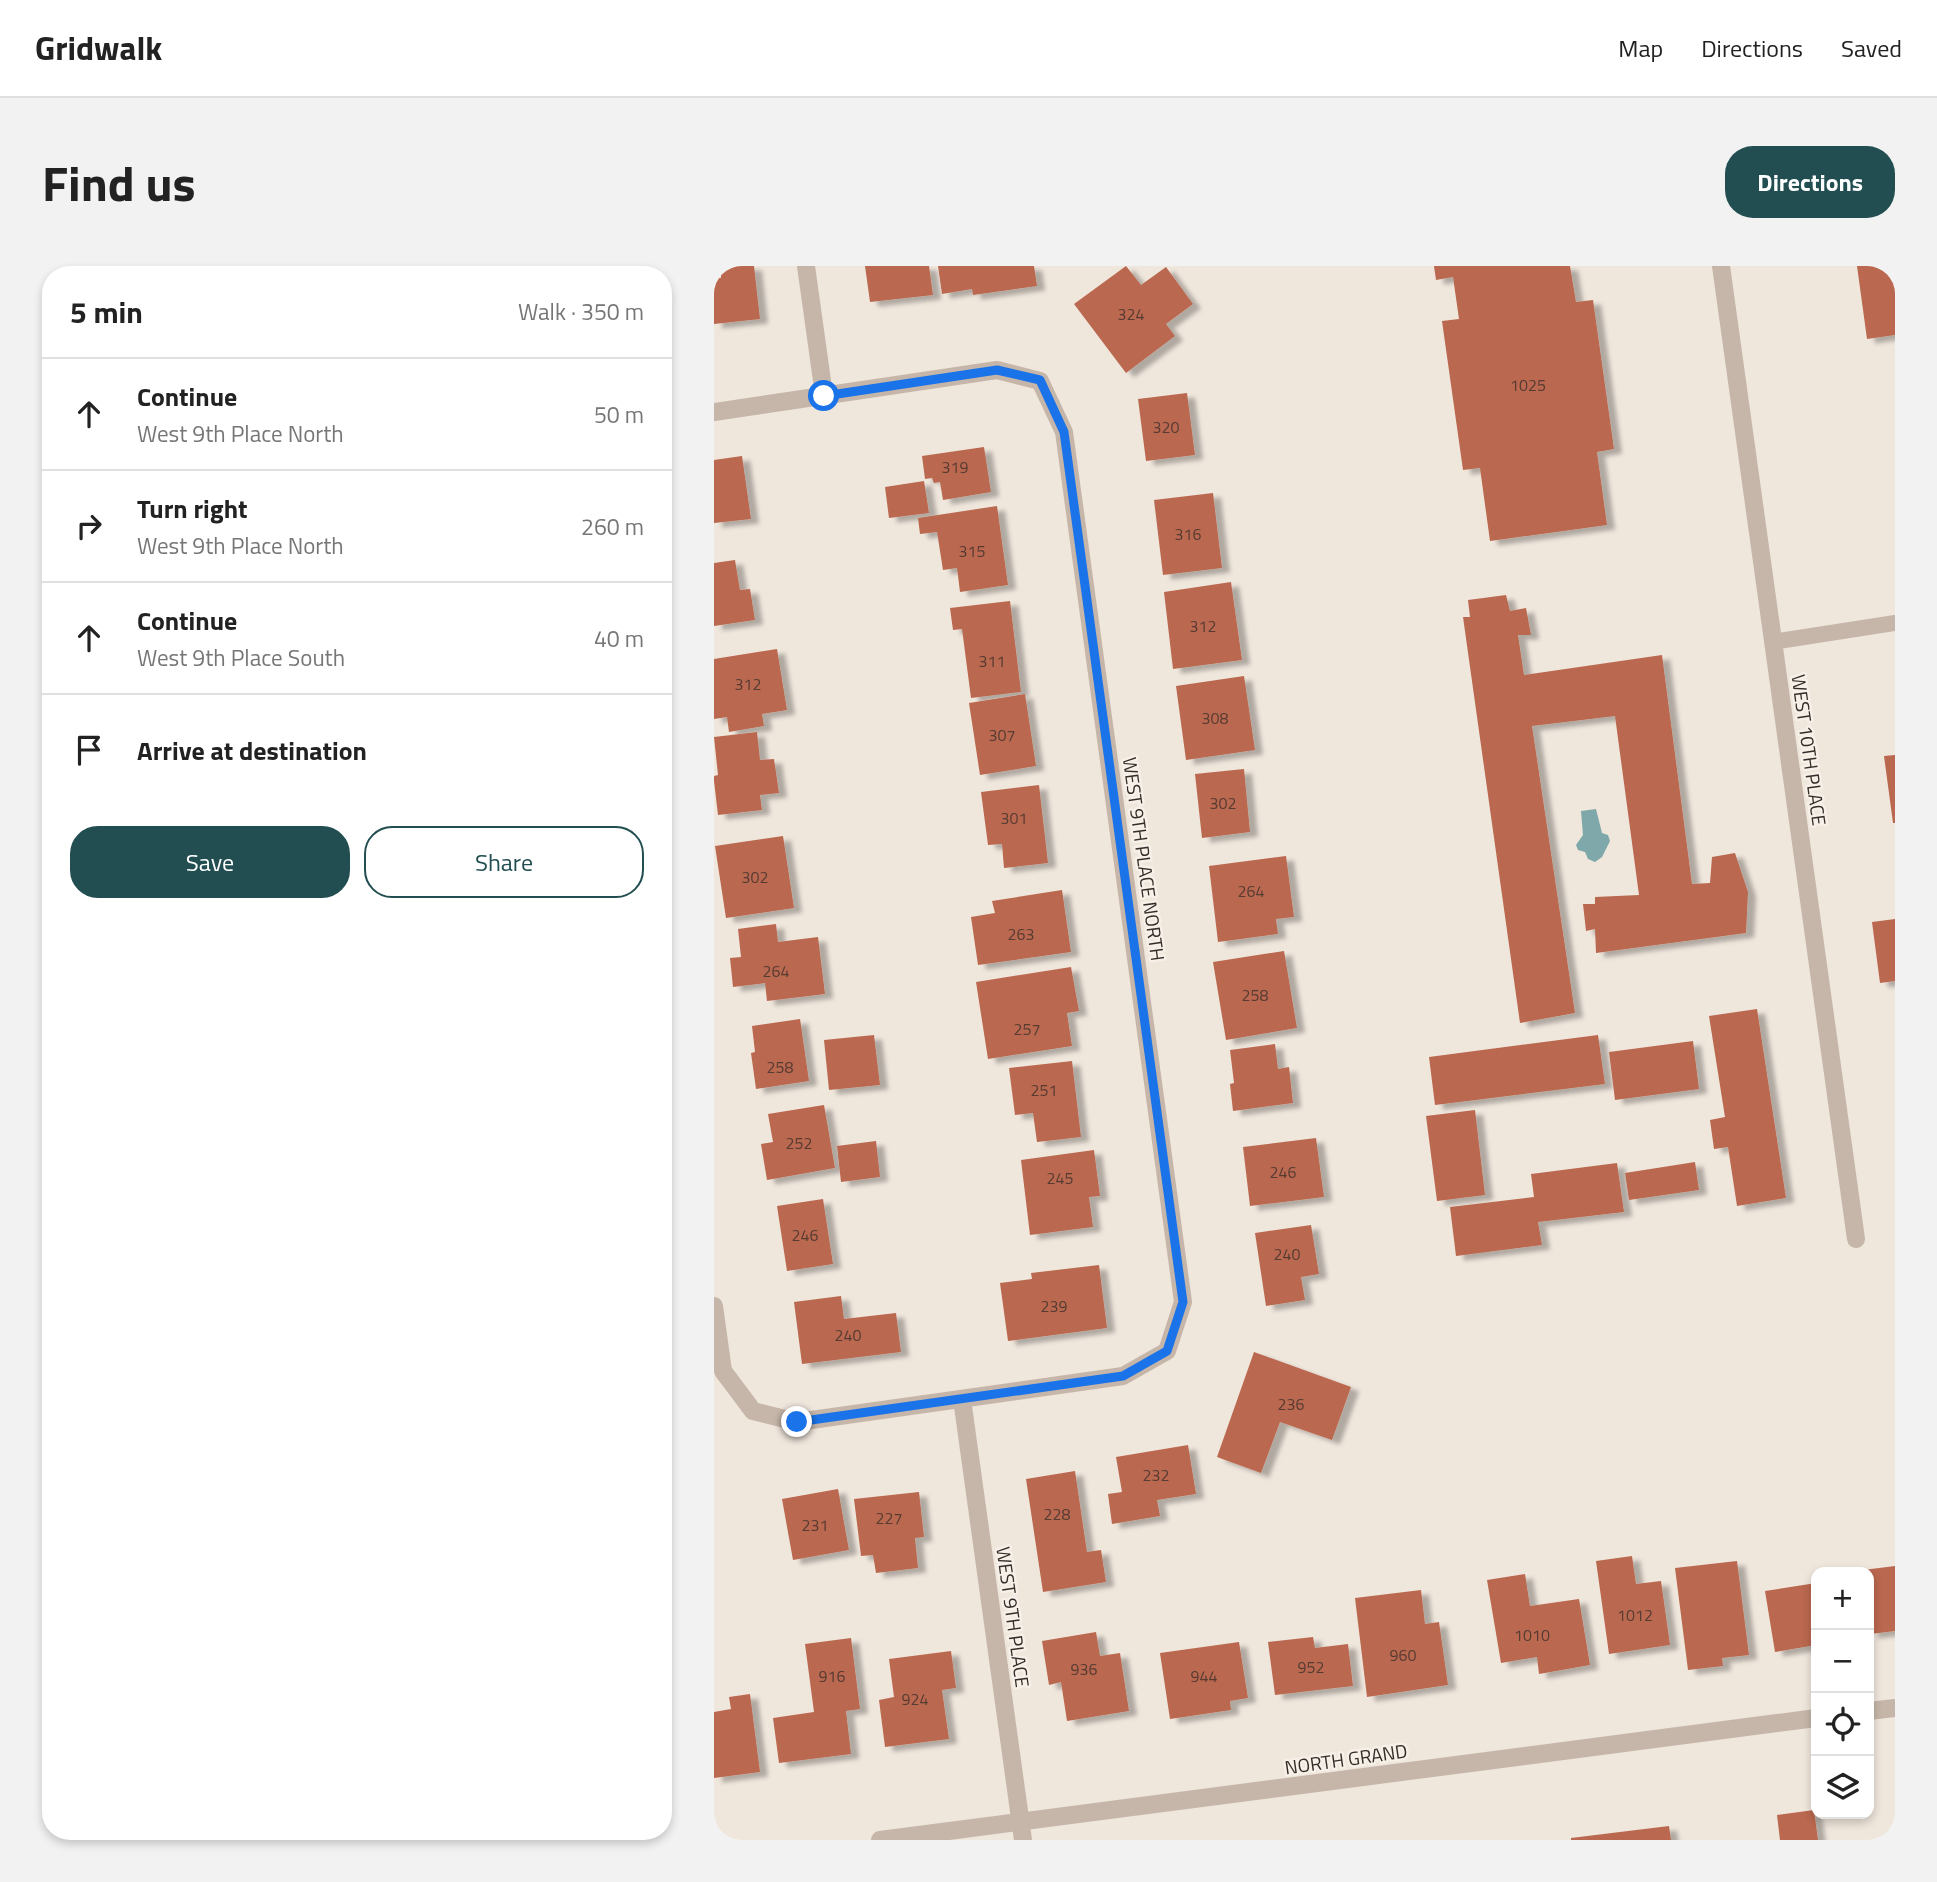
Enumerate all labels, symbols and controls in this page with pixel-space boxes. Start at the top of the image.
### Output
text: Gridwalk [35,23,162,73]
text: Map [1618,30,1663,66]
text: Directions [1701,30,1803,66]
text: Saved [1841,30,1902,66]
text: Find us [42,145,196,220]
button: Directions [1725,146,1895,218]
text: 5 min [70,289,143,335]
text: Walk · 350 m [518,294,644,329]
house number: 324 [1118,302,1144,326]
house number: 1025 [1510,373,1546,397]
text: Continue [137,377,237,416]
route start [808,380,839,411]
icon: ahead [70,395,108,433]
text: 50 m [594,397,644,432]
house number: 320 [1153,415,1179,439]
text: West 9th Place North [137,416,344,451]
house number: 319 [942,455,968,479]
text: Turn right [137,489,248,528]
icon: right [70,507,108,545]
text: 260 m [581,509,644,544]
house number: 316 [1175,522,1201,546]
text: West 9th Place North [137,528,344,563]
house number: 315 [959,539,985,563]
text: Continue [137,601,237,640]
house number: 312 [1190,614,1216,638]
icon: ahead [70,619,108,657]
text: 40 m [594,621,644,656]
text: West 9th Place South [137,640,345,675]
house number: 311 [979,649,1005,673]
house number: 312 [735,672,761,696]
street label: WEST 10TH PLACE [1785,672,1834,827]
house number: 308 [1202,706,1228,730]
house number: 307 [989,723,1015,747]
icon: arrive [70,731,108,769]
text: Arrive at destination [137,731,367,770]
street label: WEST 9TH PLACE NORTH [1116,755,1173,963]
house number: 302 [1210,791,1236,815]
house number: 301 [1001,806,1027,830]
button: Save [70,826,350,898]
button: Share [364,826,644,898]
house number: 302 [742,865,768,889]
house number: 264 [1238,879,1264,903]
house number: 263 [1008,922,1034,946]
house number: 264 [763,959,789,983]
house number: 258 [1242,983,1268,1007]
house number: 257 [1014,1017,1040,1041]
house number: 258 [767,1055,793,1079]
house number: 251 [1031,1078,1057,1102]
house number: 252 [786,1131,812,1155]
house number: 246 [1270,1160,1296,1184]
house number: 245 [1047,1166,1073,1190]
house number: 246 [792,1223,818,1247]
house number: 240 [1274,1242,1300,1266]
house number: 239 [1041,1294,1067,1318]
house number: 240 [835,1323,861,1347]
house number: 236 [1278,1392,1304,1416]
route end [781,1406,812,1437]
house number: 232 [1143,1463,1169,1487]
house number: 228 [1044,1502,1070,1526]
house number: 227 [876,1506,902,1530]
house number: 231 [802,1513,828,1537]
street label: WEST 9TH PLACE [989,1545,1038,1689]
map controls [1811,1567,1874,1819]
button: + [1811,1567,1874,1630]
house number: 1012 [1617,1603,1653,1627]
house number: 1010 [1514,1623,1550,1647]
button: − [1811,1630,1874,1693]
house number: 960 [1390,1643,1416,1667]
house number: 952 [1298,1655,1324,1679]
house number: 936 [1071,1657,1097,1681]
house number: 916 [819,1664,845,1688]
house number: 944 [1191,1664,1217,1688]
house number: 924 [902,1687,928,1711]
button: locate [1811,1693,1874,1756]
street label: NORTH GRAND [1283,1736,1409,1781]
button: layers [1811,1756,1874,1819]

